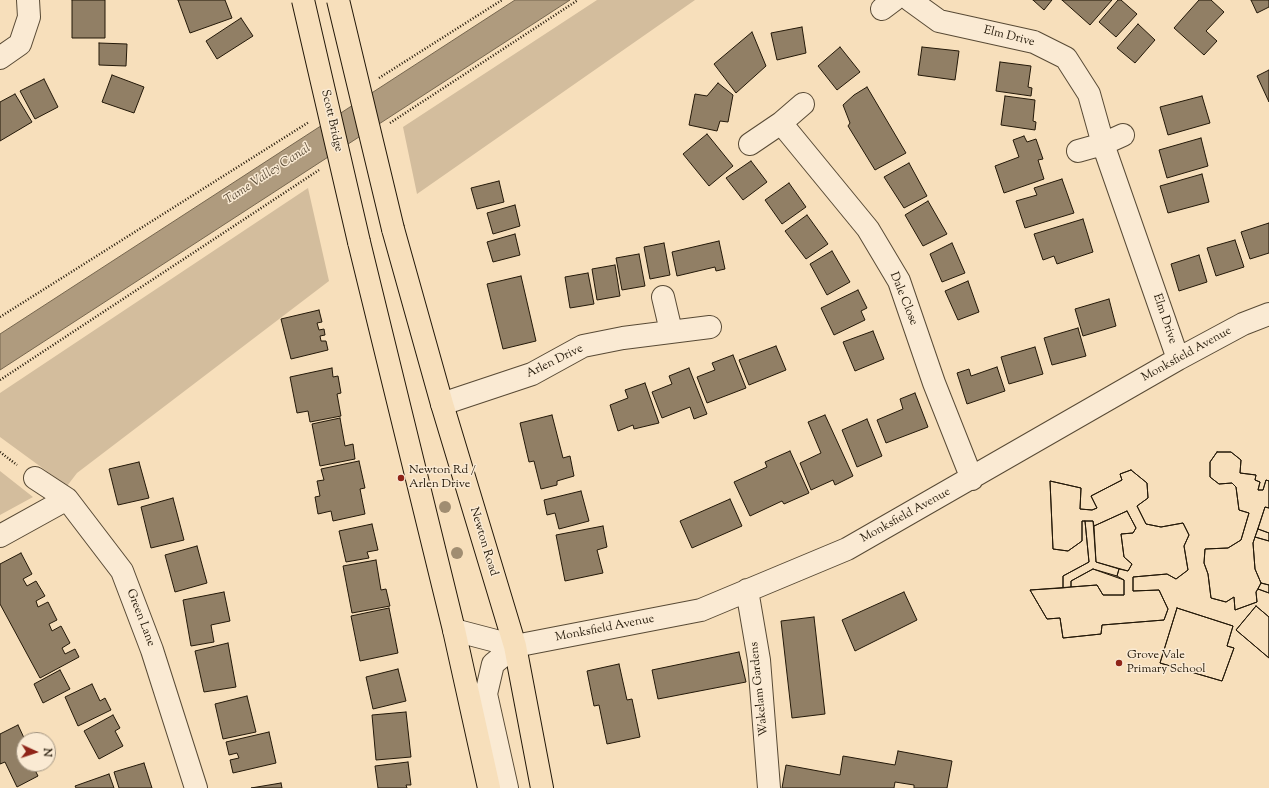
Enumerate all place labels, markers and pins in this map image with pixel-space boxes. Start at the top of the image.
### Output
place label: Newton Rd / Arlen Drive [409,464,476,492]
marker: Newton Rd / Arlen Drive [396,473,406,483]
place label: Grove Vale Primary School [1127,649,1206,677]
marker: Grove Vale Primary School [1114,658,1124,668]

